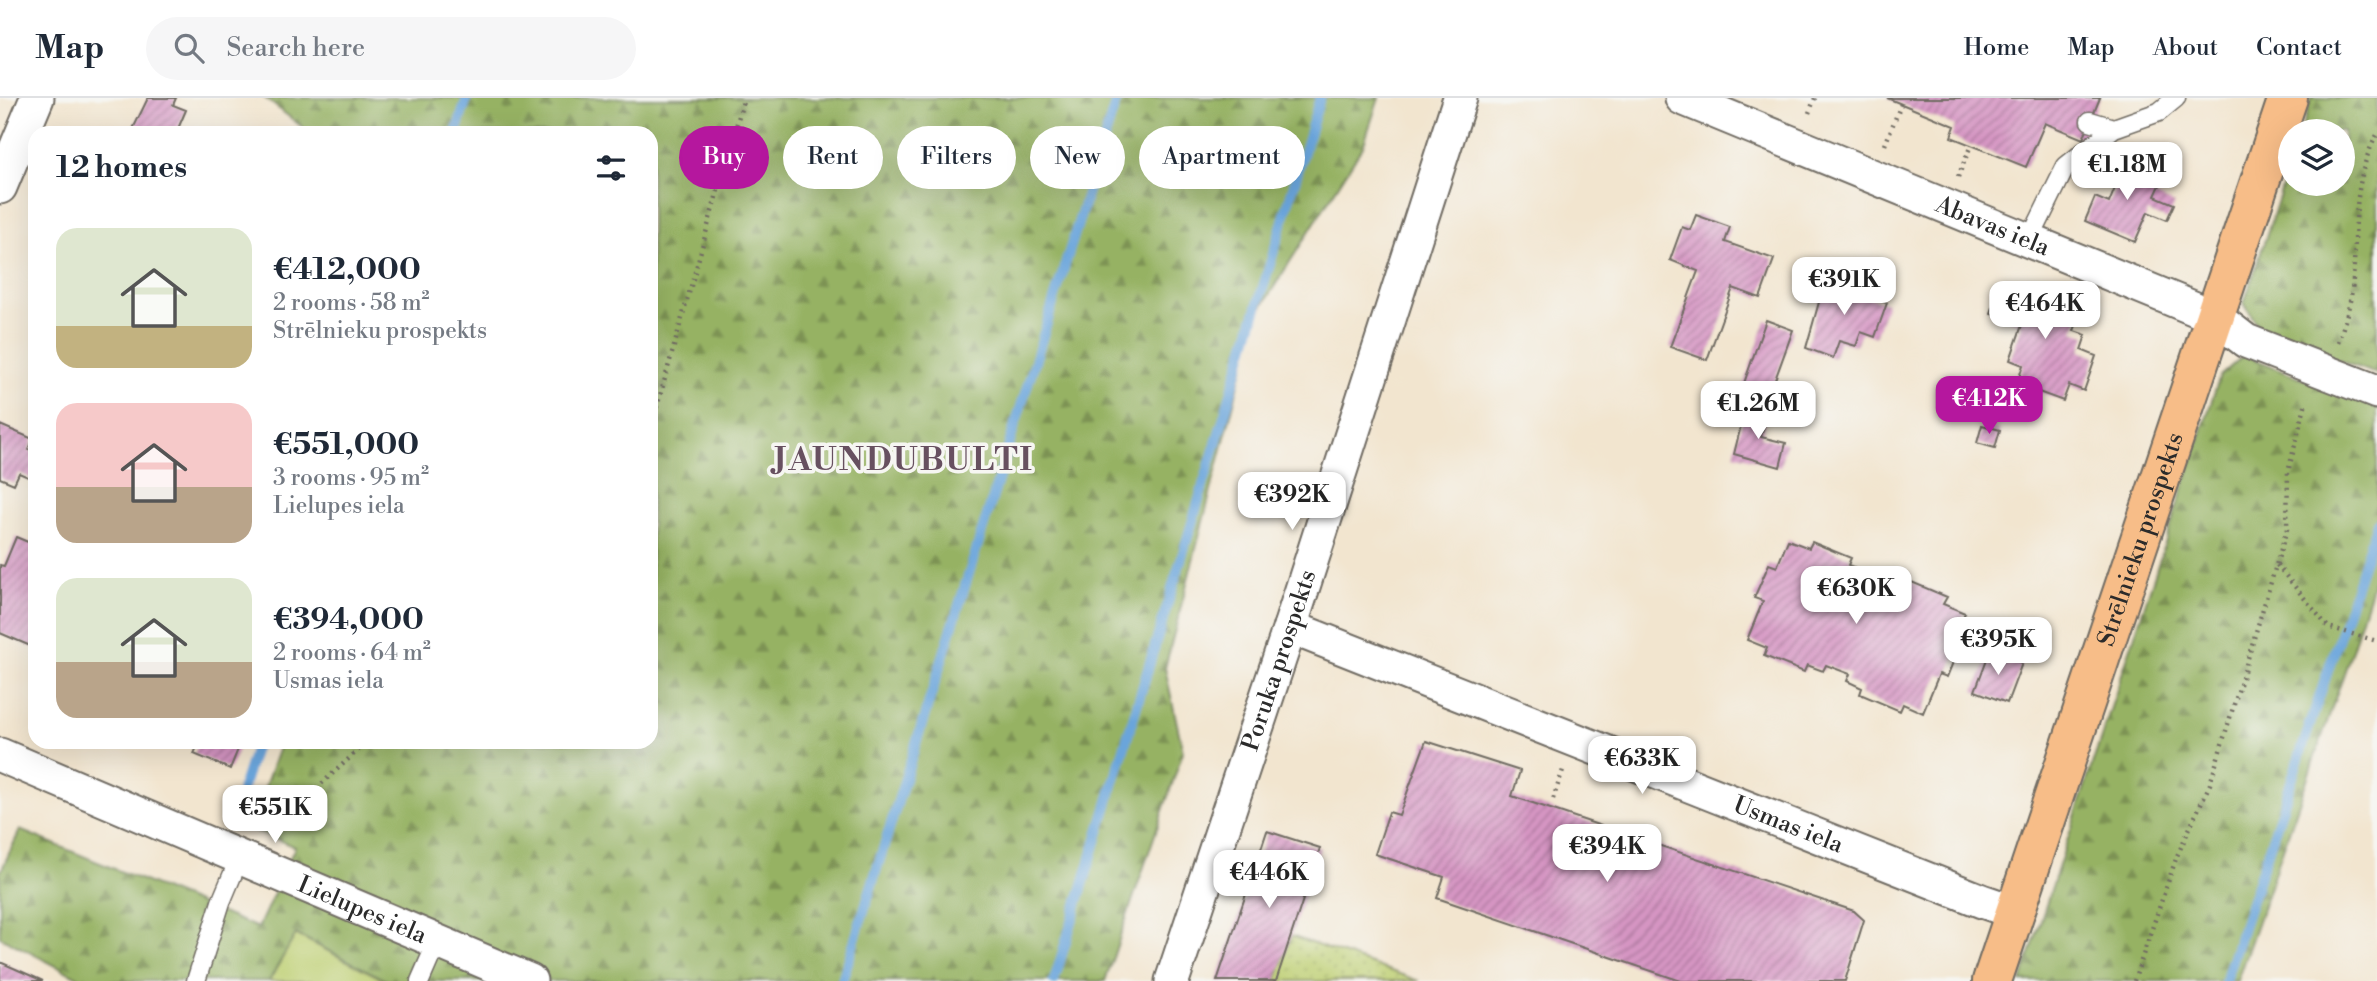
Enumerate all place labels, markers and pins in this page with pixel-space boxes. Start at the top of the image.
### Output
pin: €1.18M [2070,142,2184,202]
pin: €391K [1795,258,1893,317]
pin: €464K [1996,282,2094,341]
pin: €412K [1940,376,2038,436]
pin: €1.26M [1701,382,1815,441]
pin: €392K [1243,472,1341,532]
pin: €630K [1807,566,1905,626]
pin: €395K [1949,618,2047,677]
pin: €633K [1593,736,1691,796]
pin: €551K [226,786,324,845]
pin: €394K [1558,824,1656,884]
pin: €446K [1220,850,1318,910]

